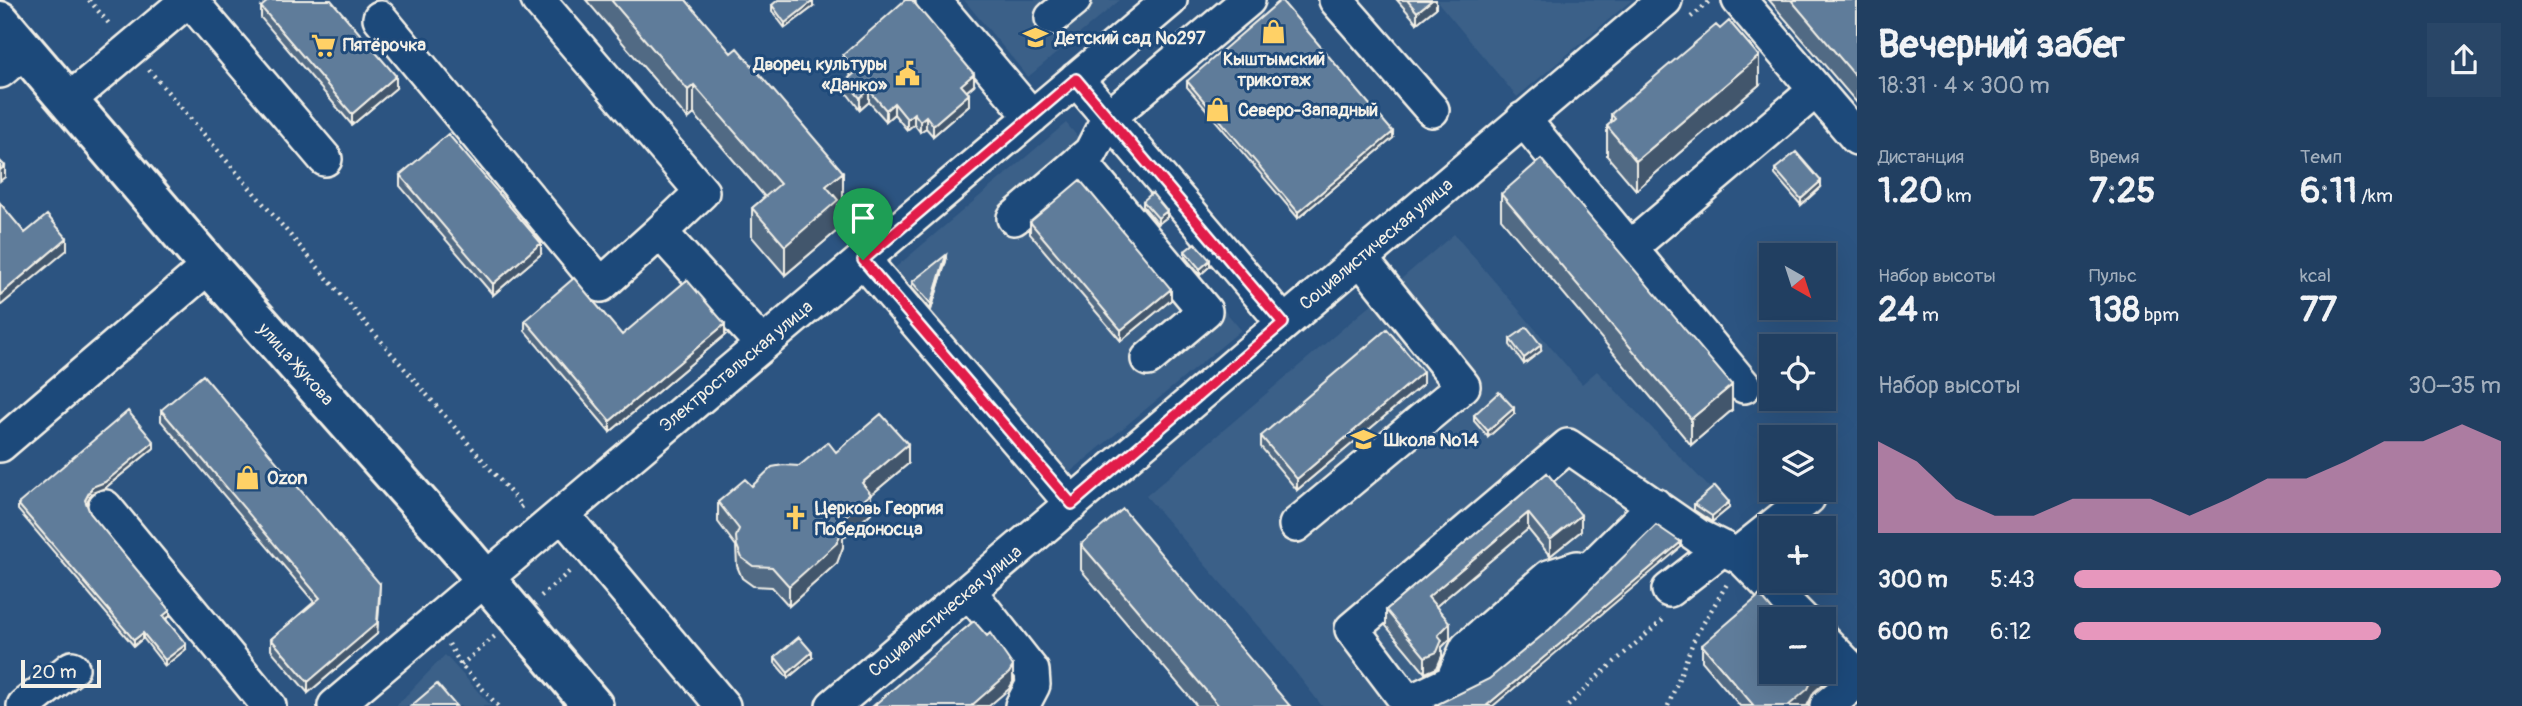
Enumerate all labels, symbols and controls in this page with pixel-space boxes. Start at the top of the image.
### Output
shop icon: Кыштымский трикотаж [1260,18,1288,46]
text: Вечерний забег [1878,21,2125,69]
button: share [2427,23,2501,97]
school or university icon: Детский сад №297 [1021,24,1049,52]
place label: Детский сад №297 [1054,27,1206,50]
supermarket icon: Пятёрочка [309,31,337,59]
place label: Пятёрочка [343,34,427,57]
place label: Кыштымский трикотаж [1223,48,1325,92]
place label: Дворец культуры «Данко» [753,53,888,97]
public building icon: Дворец культуры «Данко» [893,60,921,88]
text: 18:31 · 4 × 300 m [1878,71,2050,100]
shop icon: Северо-Западный [1204,96,1232,124]
place label: Северо-Западный [1238,99,1378,122]
text: Дистанция [1878,145,1964,169]
text: Время [2089,145,2140,169]
text: Темп [2300,145,2342,169]
text: 1.20 [1878,169,1943,213]
text: 7:25 [2089,169,2155,213]
text: 6:11 [2300,169,2357,213]
street label: Социалистическая улица [1295,173,1458,315]
text: km [1943,184,1972,208]
text: /km [2357,184,2393,208]
pin [833,188,893,260]
icon: arrive [844,199,882,237]
north arrow [1759,243,1836,320]
map controls [1759,243,1836,684]
text: Набор высоты [1878,264,1996,288]
text: Пульс [2089,264,2137,288]
text: kcal [2300,264,2331,288]
text: 24 [1878,288,1918,332]
text: 138 [2089,288,2140,332]
text: 77 [2300,288,2337,332]
street label: Электростальская улица [655,295,818,437]
text: m [1918,303,1939,327]
text: bpm [2140,303,2179,327]
street label: улица Жукова [252,317,339,410]
button: locate [1759,334,1836,411]
text: Набор высоты [1878,371,2020,400]
text: 30–35 m [2408,371,2501,400]
button: layers [1759,425,1836,502]
school or university icon: Школа №14 [1350,426,1378,454]
place label: Школа №14 [1383,429,1479,452]
shop icon: Ozon [233,464,261,492]
place label: Ozon [267,467,307,490]
place label: Церковь Георгия Победоносца [815,497,943,541]
church icon: Церковь Георгия Победоносца [781,504,809,532]
button: + [1759,516,1836,593]
street label: Социалистическая улица [864,540,1027,682]
text: 300 m [1878,565,1948,594]
text: 5:43 [1990,565,2035,594]
button: − [1759,607,1836,684]
text: 600 m [1878,617,1948,646]
text: 6:12 [1990,617,2031,646]
scale bar [21,657,102,689]
text: 20 m [32,660,77,684]

